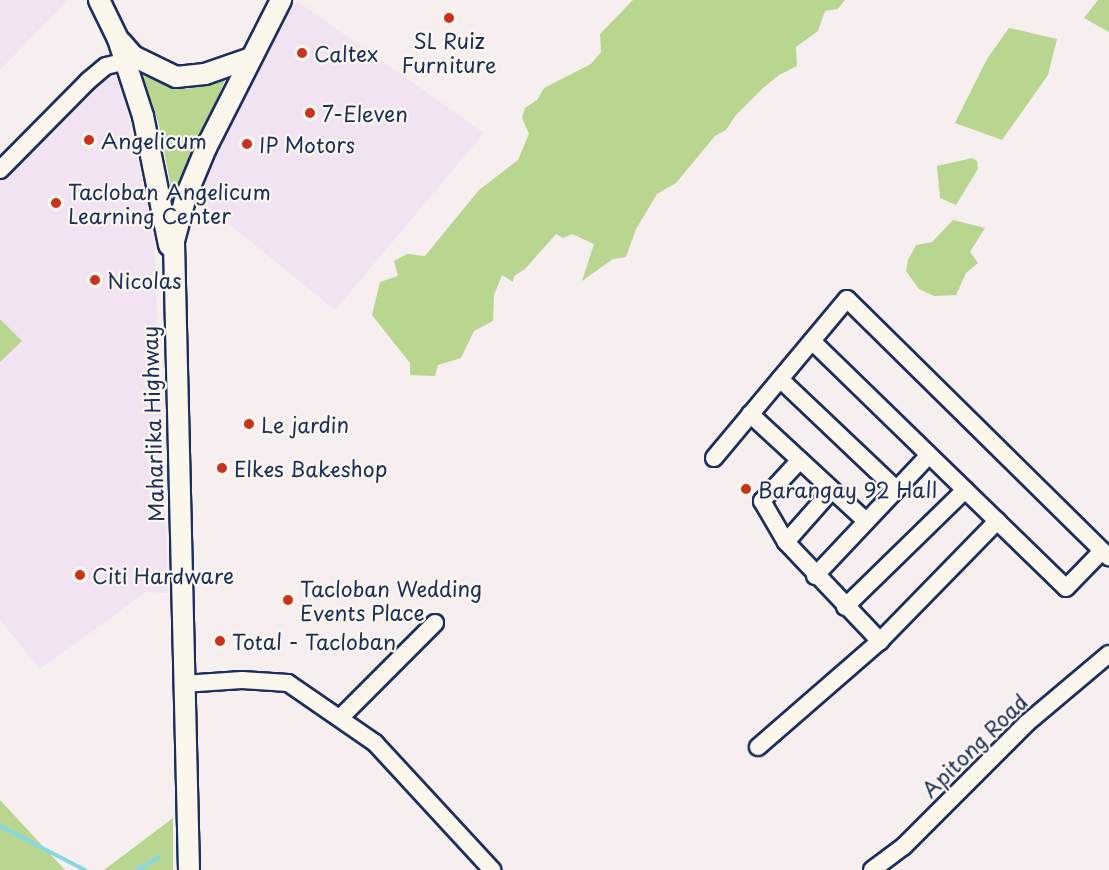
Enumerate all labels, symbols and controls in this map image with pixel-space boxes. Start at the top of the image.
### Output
marker: SL Ruiz Furniture [442,11,456,25]
place label: SL Ruiz Furniture [402,27,496,77]
place label: Caltex [314,40,378,66]
marker: Caltex [295,46,309,60]
place label: 7-Eleven [322,100,408,126]
marker: 7-Eleven [303,106,317,120]
place label: Angelicum [101,127,207,153]
place label: IP Motors [259,131,356,157]
marker: Angelicum [82,133,96,147]
marker: IP Motors [240,137,254,151]
place label: Tacloban Angelicum Learning Center [68,178,272,228]
marker: Tacloban Angelicum Learning Center [49,196,63,210]
place label: Nicolas [107,267,181,293]
marker: Nicolas [88,273,102,287]
street label: Maharlika Highway [136,324,168,524]
place label: Le jardin [261,411,349,437]
marker: Le jardin [242,417,256,431]
place label: Elkes Bakeshop [234,455,390,481]
marker: Elkes Bakeshop [215,461,229,475]
place label: Barangay 92 Hall [758,476,938,502]
marker: Barangay 92 Hall [739,482,753,496]
place label: Citi Hardware [92,562,235,588]
marker: Citi Hardware [73,568,87,582]
place label: Tacloban Wedding Events Place [300,575,485,625]
marker: Tacloban Wedding Events Place [281,593,295,607]
place label: Total - Tacloban [232,628,397,654]
marker: Total - Tacloban [213,634,227,648]
street label: Apitong Road [916,688,1032,802]

